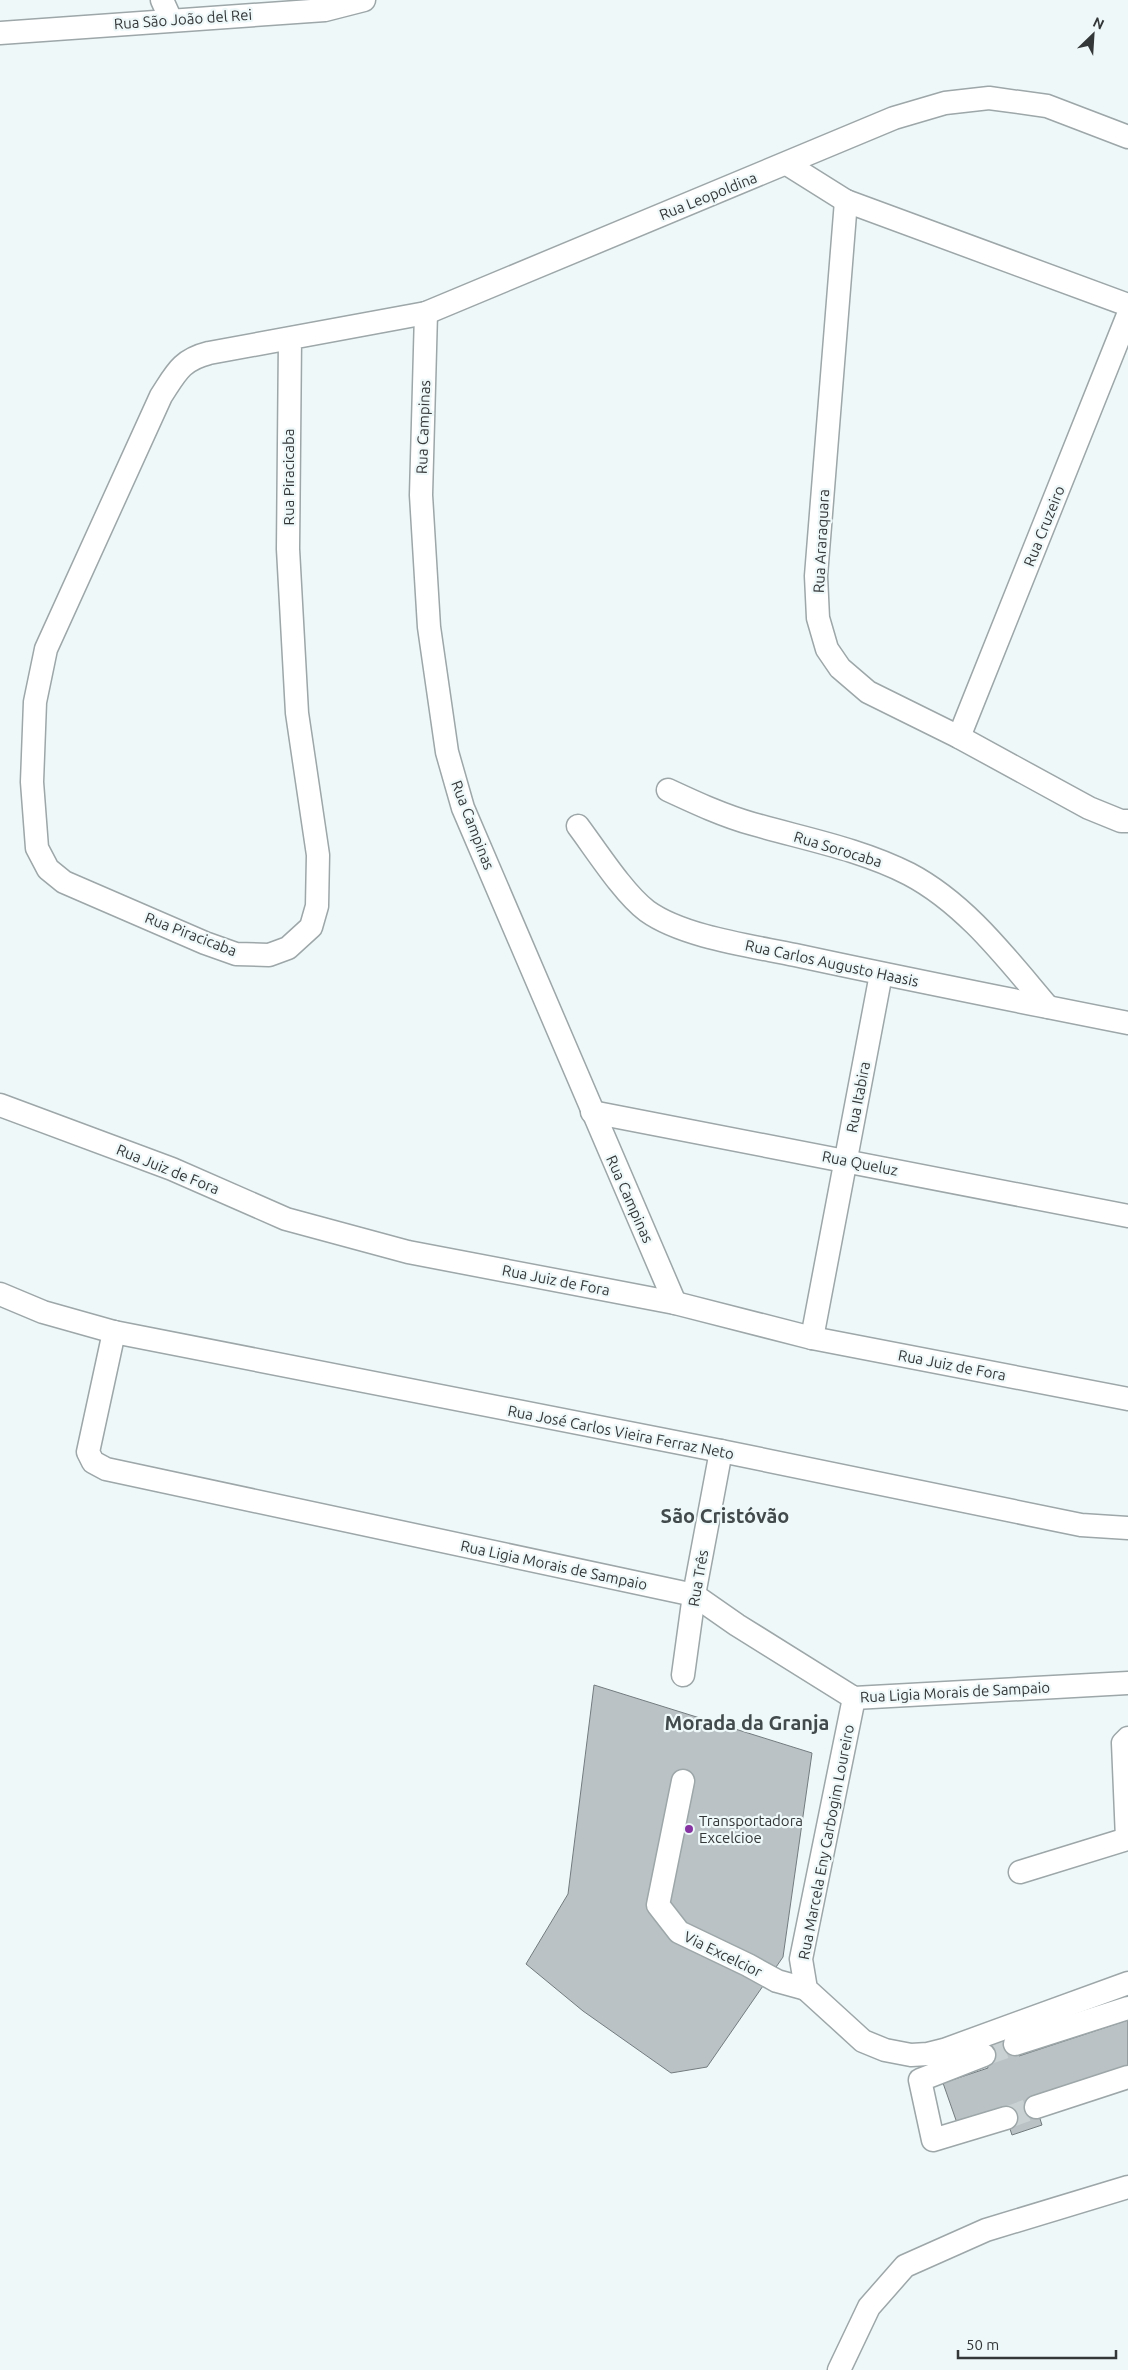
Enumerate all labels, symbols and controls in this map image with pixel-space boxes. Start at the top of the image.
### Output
street label: Rua São João del Rei [113,6,253,32]
north arrow [1068,10,1118,60]
text: N [1090,14,1107,33]
street label: Rua Leopoldina [657,169,759,223]
street label: Rua Campinas [413,380,433,474]
street label: Rua Piracicaba [280,429,297,525]
street label: Rua Cruzeiro [1020,483,1068,569]
street label: Rua Araraquara [810,489,832,593]
street label: Rua Campinas [448,778,498,872]
street label: Rua Sorocaba [792,828,884,870]
street label: Rua Piracicaba [143,909,239,959]
street label: Rua Carlos Augusto Haasis [744,936,920,990]
street label: Rua Itabira [843,1060,873,1134]
street label: Rua Juiz de Fora [114,1141,222,1197]
street label: Rua Queluz [821,1147,899,1179]
street label: Rua Campinas [603,1153,657,1245]
street label: Rua Juiz de Fora [501,1261,611,1299]
street label: Rua Juiz de Fora [897,1346,1007,1384]
street label: Rua José Carlos Vieira Ferraz Neto [506,1402,736,1462]
district label: São Cristóvão [661,1504,789,1527]
street label: Rua Ligia Morais de Sampaio [459,1537,649,1593]
street label: Rua Três [685,1548,711,1608]
street label: Rua Ligia Morais de Sampaio [859,1679,1051,1705]
district label: Morada da Granja [665,1711,829,1734]
street label: Rua Marcela Eny Carbogim Loureiro [795,1723,857,1961]
place label: Transportadora Excelcioe [699,1812,803,1846]
marker: Transportadora Excelcioe [683,1823,695,1835]
street label: Via Excelcior [681,1928,765,1980]
scale bar [958,2328,1116,2360]
text: 50 m [966,2336,999,2353]

